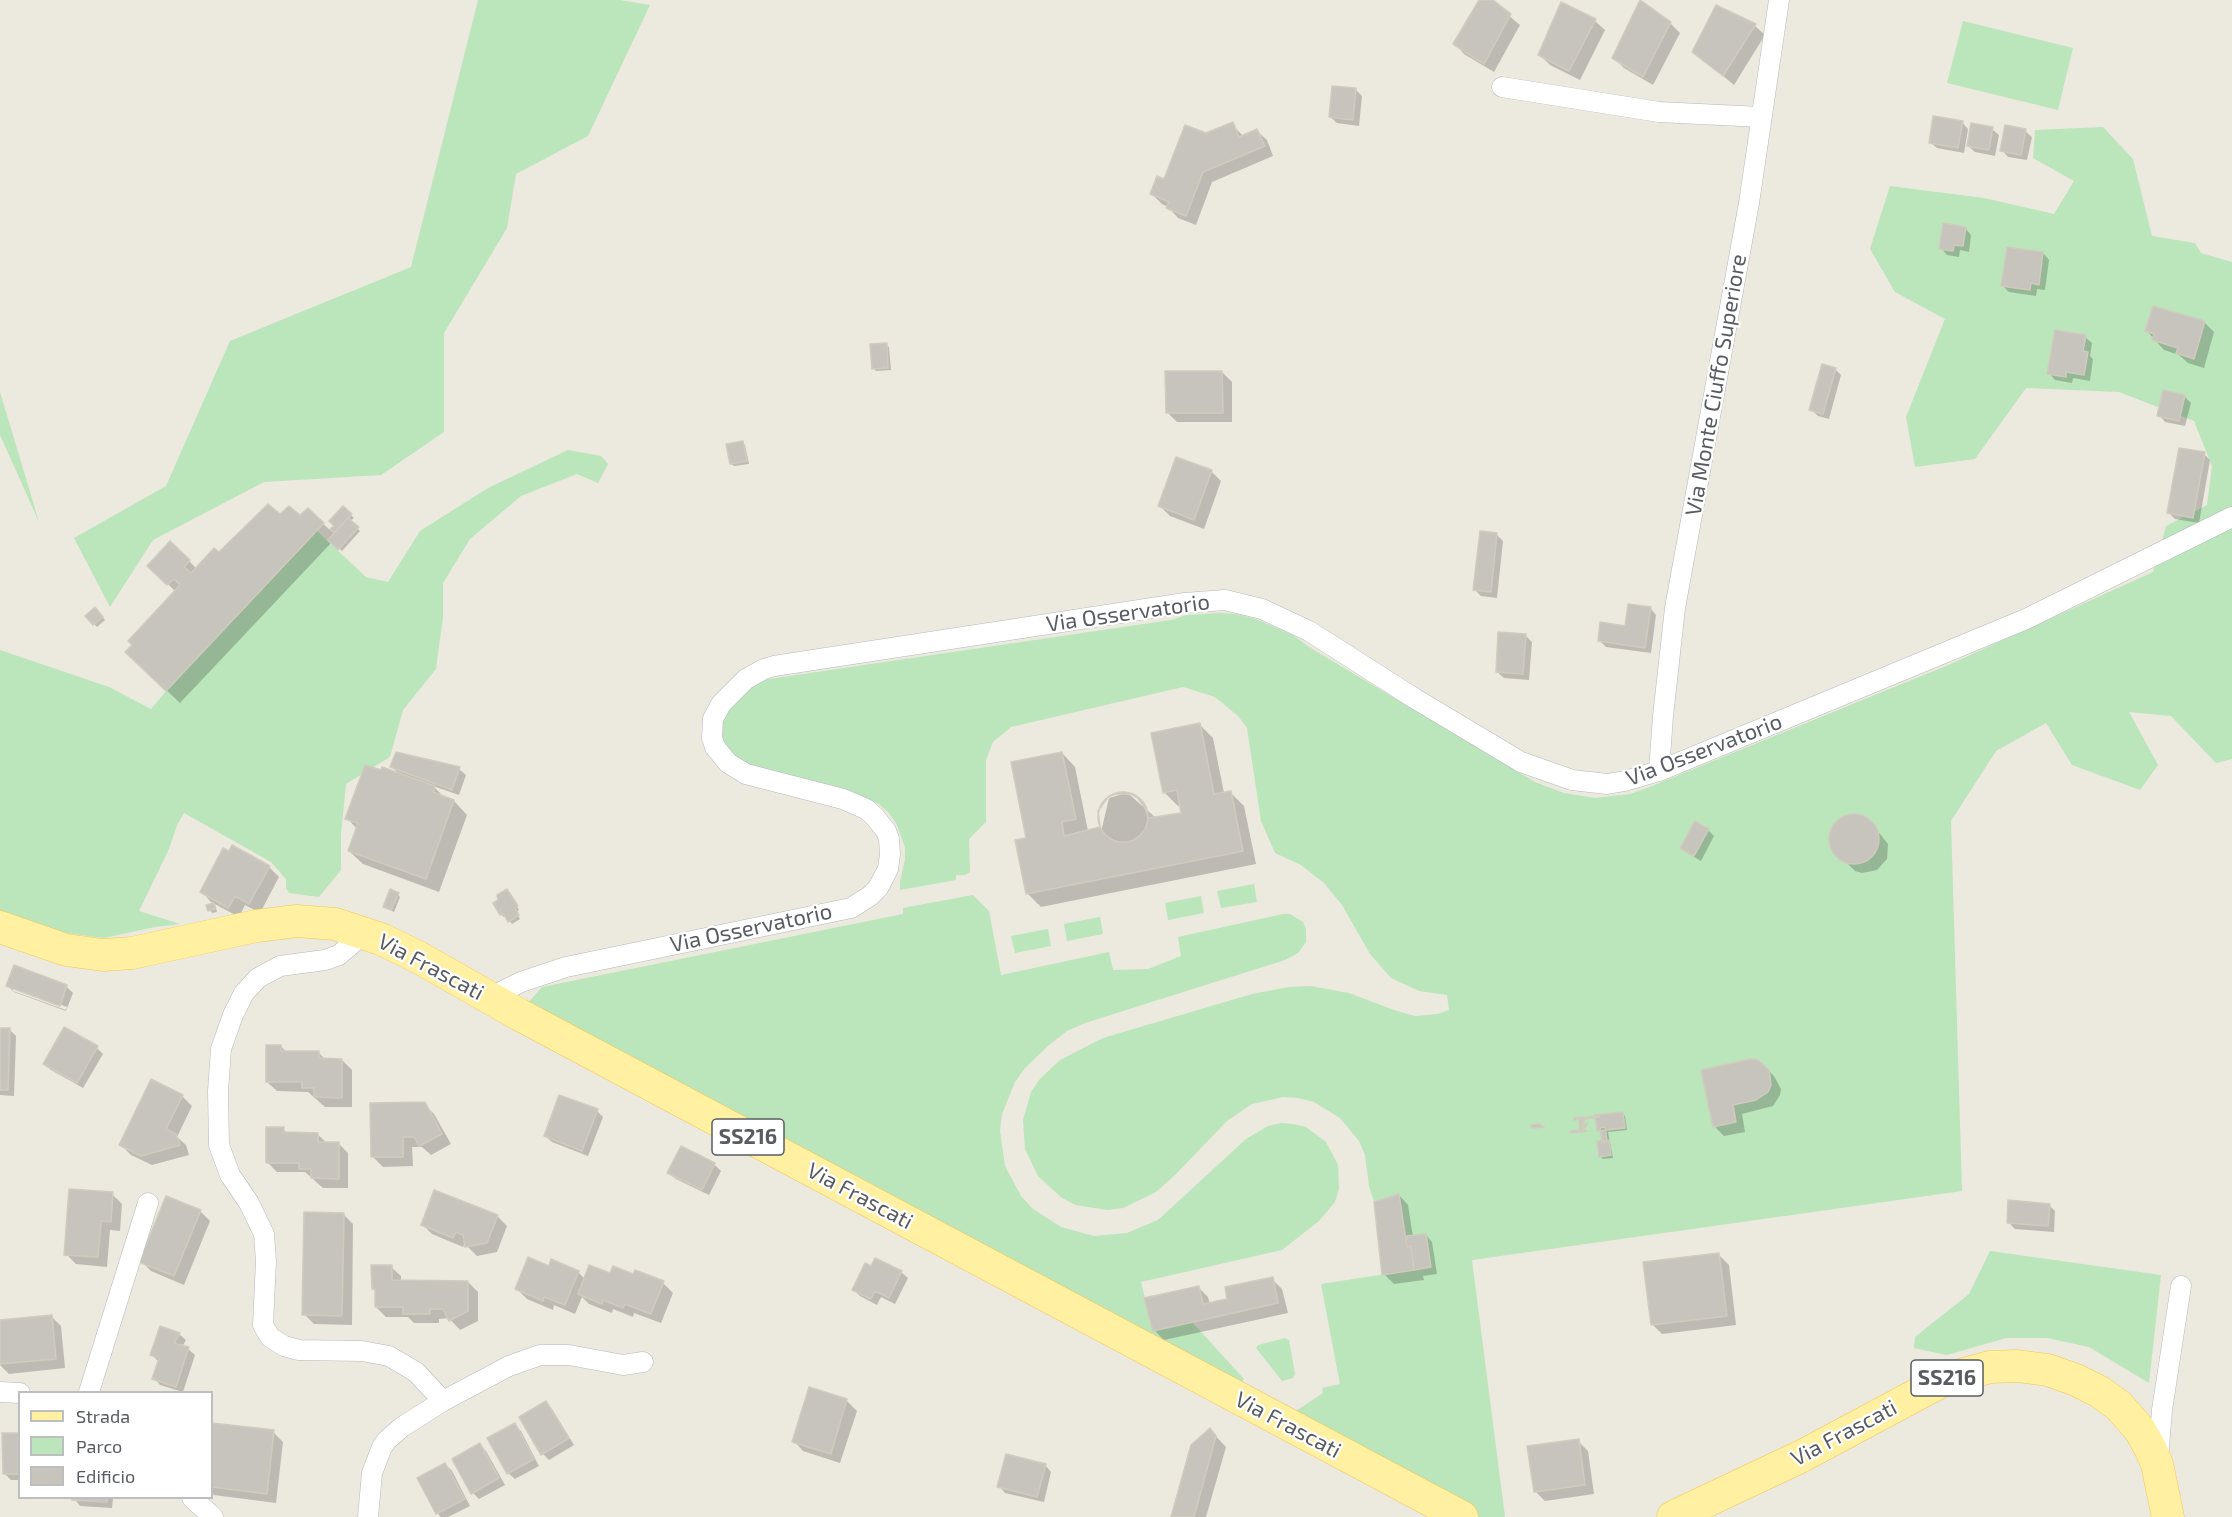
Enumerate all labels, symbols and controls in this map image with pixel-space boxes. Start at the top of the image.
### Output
street label: Via Monte Ciuffo Superiore [1680,252,1752,518]
street label: Via Osservatorio [1045,588,1211,638]
street label: Via Osservatorio [1622,708,1786,792]
street label: Via Osservatorio [668,898,834,958]
street label: Via Frascati [374,928,488,1006]
road number: SS216 [712,1119,784,1155]
street label: Via Frascati [803,1157,917,1235]
road number: SS216 [1911,1360,1983,1396]
street label: Via Frascati [1231,1386,1345,1464]
legend [18,1391,213,1499]
street label: Via Frascati [1787,1394,1901,1472]
text: Strada [76,1405,130,1427]
text: Parco [76,1435,122,1457]
text: Edificio [76,1465,135,1487]

